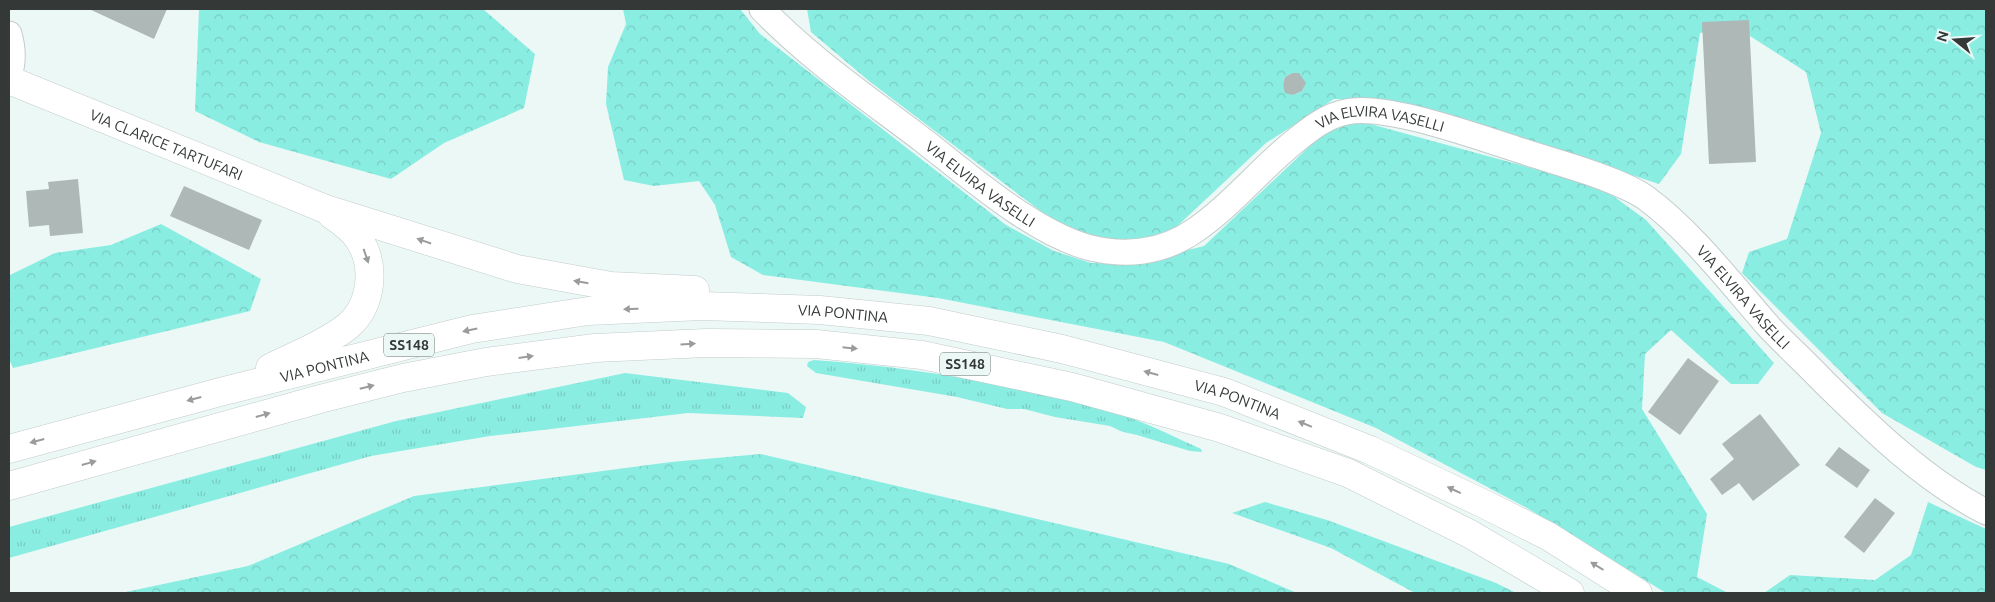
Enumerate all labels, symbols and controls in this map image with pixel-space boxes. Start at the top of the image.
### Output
north arrow [1930,15,1980,65]
text: N [1933,29,1952,44]
text: VIA ELVIRA VASELLI [1312,102,1446,134]
street label: VIA CLARICE TARTUFARI [88,105,245,183]
street label: VIA ELVIRA VASELLI [1315,120,1447,138]
street label: VIA ELVIRA VASELLI [922,137,1038,230]
one-way arrow [416,236,431,244]
street label: VIA ELVIRA VASELLI [1694,242,1794,352]
one-way arrow [362,249,370,264]
one-way arrow [572,278,588,286]
street label: VIA PONTINA [798,301,889,325]
one-way arrow [623,306,639,314]
one-way arrow [463,326,478,334]
road number: SS148 [384,334,434,356]
one-way arrow [680,339,696,347]
one-way arrow [843,344,859,352]
street label: VIA PONTINA [278,347,370,385]
road number: SS148 [940,352,990,376]
one-way arrow [519,353,535,361]
one-way arrow [1144,369,1159,377]
street label: VIA PONTINA [1193,376,1283,422]
one-way arrow [359,383,374,391]
one-way arrow [186,395,201,403]
one-way arrow [255,411,270,419]
one-way arrow [1297,420,1312,428]
one-way arrow [29,438,44,446]
one-way arrow [82,459,97,467]
one-way arrow [1447,485,1461,493]
one-way arrow [1590,562,1603,571]

